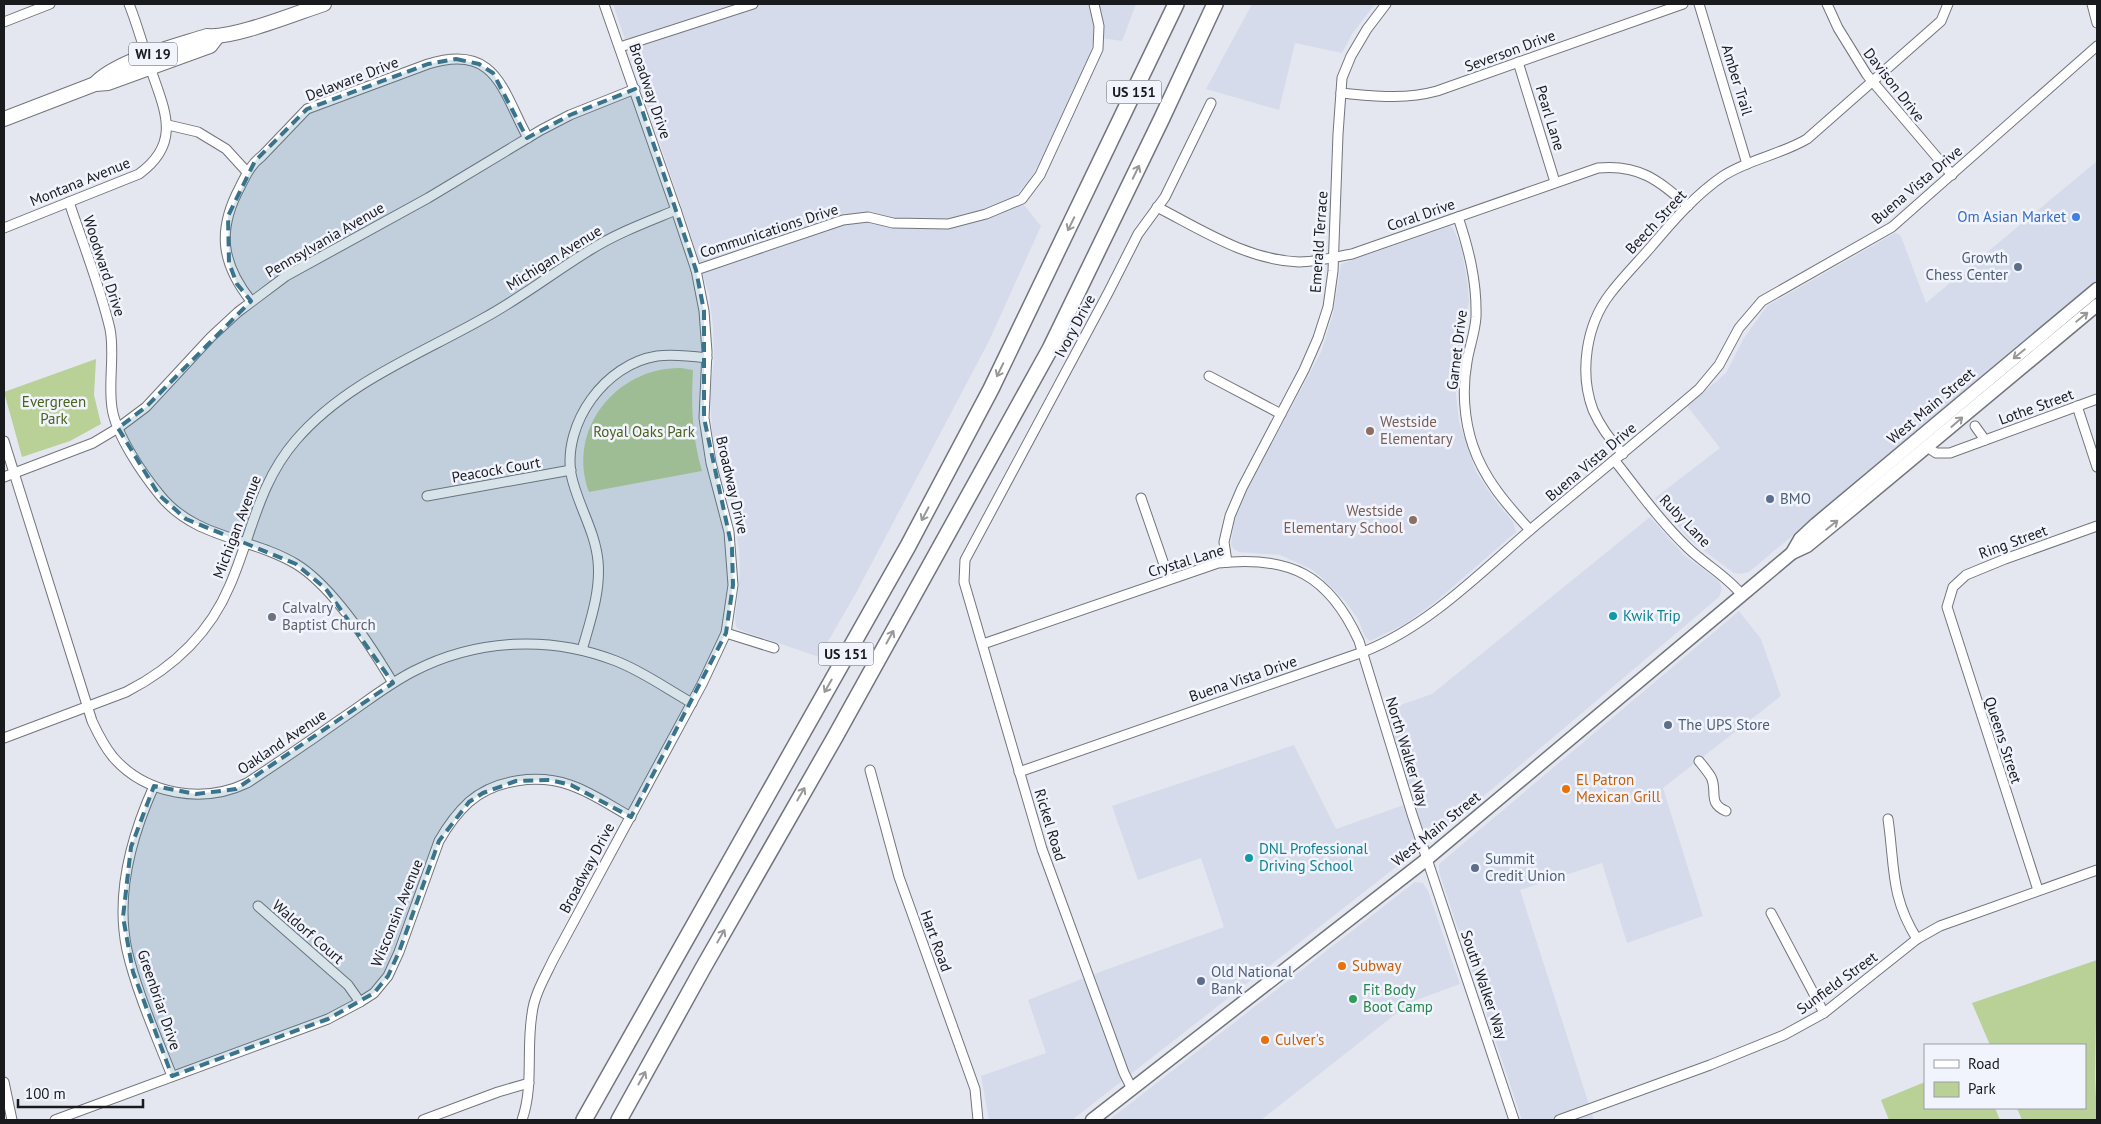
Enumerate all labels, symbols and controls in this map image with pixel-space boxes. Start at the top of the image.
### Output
street label: Severson Drive [1462,25,1558,76]
street label: Broadway Drive [625,40,676,141]
road number: WI 19 [129,42,177,66]
street label: Amber Trail [1718,42,1757,118]
street label: Davison Drive [1860,44,1929,125]
street label: Delaware Drive [303,52,401,105]
road number: US 151 [1106,80,1162,104]
street label: Pearl Lane [1532,83,1569,153]
street label: Buena Vista Drive [1867,141,1966,228]
street label: Montana Avenue [27,153,133,210]
one-way arrow [1132,164,1142,179]
street label: Beech Street [1621,186,1690,258]
street label: Emerald Terrace [1305,190,1332,294]
street label: Coral Drive [1384,194,1457,235]
street label: Pennsylvania Avenue [262,198,388,281]
street label: Communications Drive [697,199,840,262]
place label: Om Asian Market [1957,207,2066,226]
marker: Om Asian Market [2070,211,2082,223]
street label: Woodward Drive [79,213,130,319]
one-way arrow [1066,216,1075,231]
street label: Michigan Avenue [503,221,605,295]
place label: Growth Chess Center [1925,248,2008,284]
marker: Growth Chess Center [2012,261,2024,273]
street label: Ivory Drive [1050,291,1099,361]
street label: Garnet Drive [1442,309,1471,391]
one-way arrow [2075,312,2088,323]
one-way arrow [2013,348,2026,359]
one-way arrow [995,362,1004,377]
street label: West Main Street [1883,363,1978,448]
street label: Lothe Street [1996,384,2076,429]
park label: Evergreen Park [22,392,86,428]
place label: Westside Elementary [1380,412,1453,448]
one-way arrow [1950,416,1963,427]
street label: Buena Vista Drive [1541,418,1640,505]
park label: Royal Oaks Park [593,422,696,441]
marker: Westside Elementary [1364,425,1376,437]
street label: Broadway Drive [712,434,753,536]
street label: Peacock Court [450,452,542,487]
street label: Michigan Avenue [208,473,265,581]
place label: BMO [1780,489,1811,508]
street label: Ruby Lane [1656,490,1715,551]
marker: BMO [1764,493,1776,505]
place label: Westside Elementary School [1283,501,1404,537]
one-way arrow [920,506,929,521]
marker: Westside Elementary School [1407,514,1419,526]
one-way arrow [1825,520,1838,531]
street label: Ring Street [1976,520,2050,563]
street label: Crystal Lane [1146,540,1226,581]
place label: Calvalry Baptist Church [282,598,376,634]
place label: Kwik Trip [1623,606,1681,625]
marker: Kwik Trip [1607,610,1619,622]
marker: Calvalry Baptist Church [266,611,278,623]
one-way arrow [885,630,895,645]
road number: US 151 [818,642,874,666]
street label: Buena Vista Drive [1186,651,1299,706]
one-way arrow [823,679,833,694]
street label: Queens Street [1980,694,2026,786]
street label: North Walker Way [1382,695,1433,809]
street label: Oakland Avenue [234,705,330,778]
place label: The UPS Store [1678,715,1770,734]
marker: The UPS Store [1662,719,1674,731]
place label: El Patron Mexican Grill [1576,770,1661,806]
marker: El Patron Mexican Grill [1560,783,1572,795]
street label: Rickel Road [1031,786,1070,863]
street label: West Main Street [1387,787,1484,870]
one-way arrow [797,788,807,802]
street label: Broadway Drive [555,819,618,916]
place label: DNL Professional Driving School [1259,839,1368,875]
place label: Summit Credit Union [1485,849,1565,885]
marker: DNL Professional Driving School [1243,852,1255,864]
street label: Wisconsin Avenue [366,856,427,969]
marker: Summit Credit Union [1469,862,1481,874]
street label: Waldorf Court [269,895,348,968]
street label: Hart Road [917,908,956,974]
one-way arrow [716,928,726,943]
street label: South Walker Way [1457,928,1512,1042]
street label: Greenbriar Drive [133,947,186,1053]
street label: Sunfield Street [1793,947,1881,1018]
place label: Subway [1352,956,1401,975]
marker: Subway [1336,960,1348,972]
place label: Old National Bank [1211,962,1293,998]
marker: Old National Bank [1195,975,1207,987]
place label: Fit Body Boot Camp [1363,980,1433,1016]
marker: Fit Body Boot Camp [1347,993,1359,1005]
place label: Culver's [1275,1030,1324,1049]
marker: Culver's [1259,1034,1271,1046]
legend [1924,1044,2086,1109]
text: Road [1968,1054,2000,1073]
one-way arrow [637,1070,647,1085]
scale bar [18,1076,142,1108]
text: Park [1968,1079,1996,1098]
text: 100 m [25,1084,66,1103]

